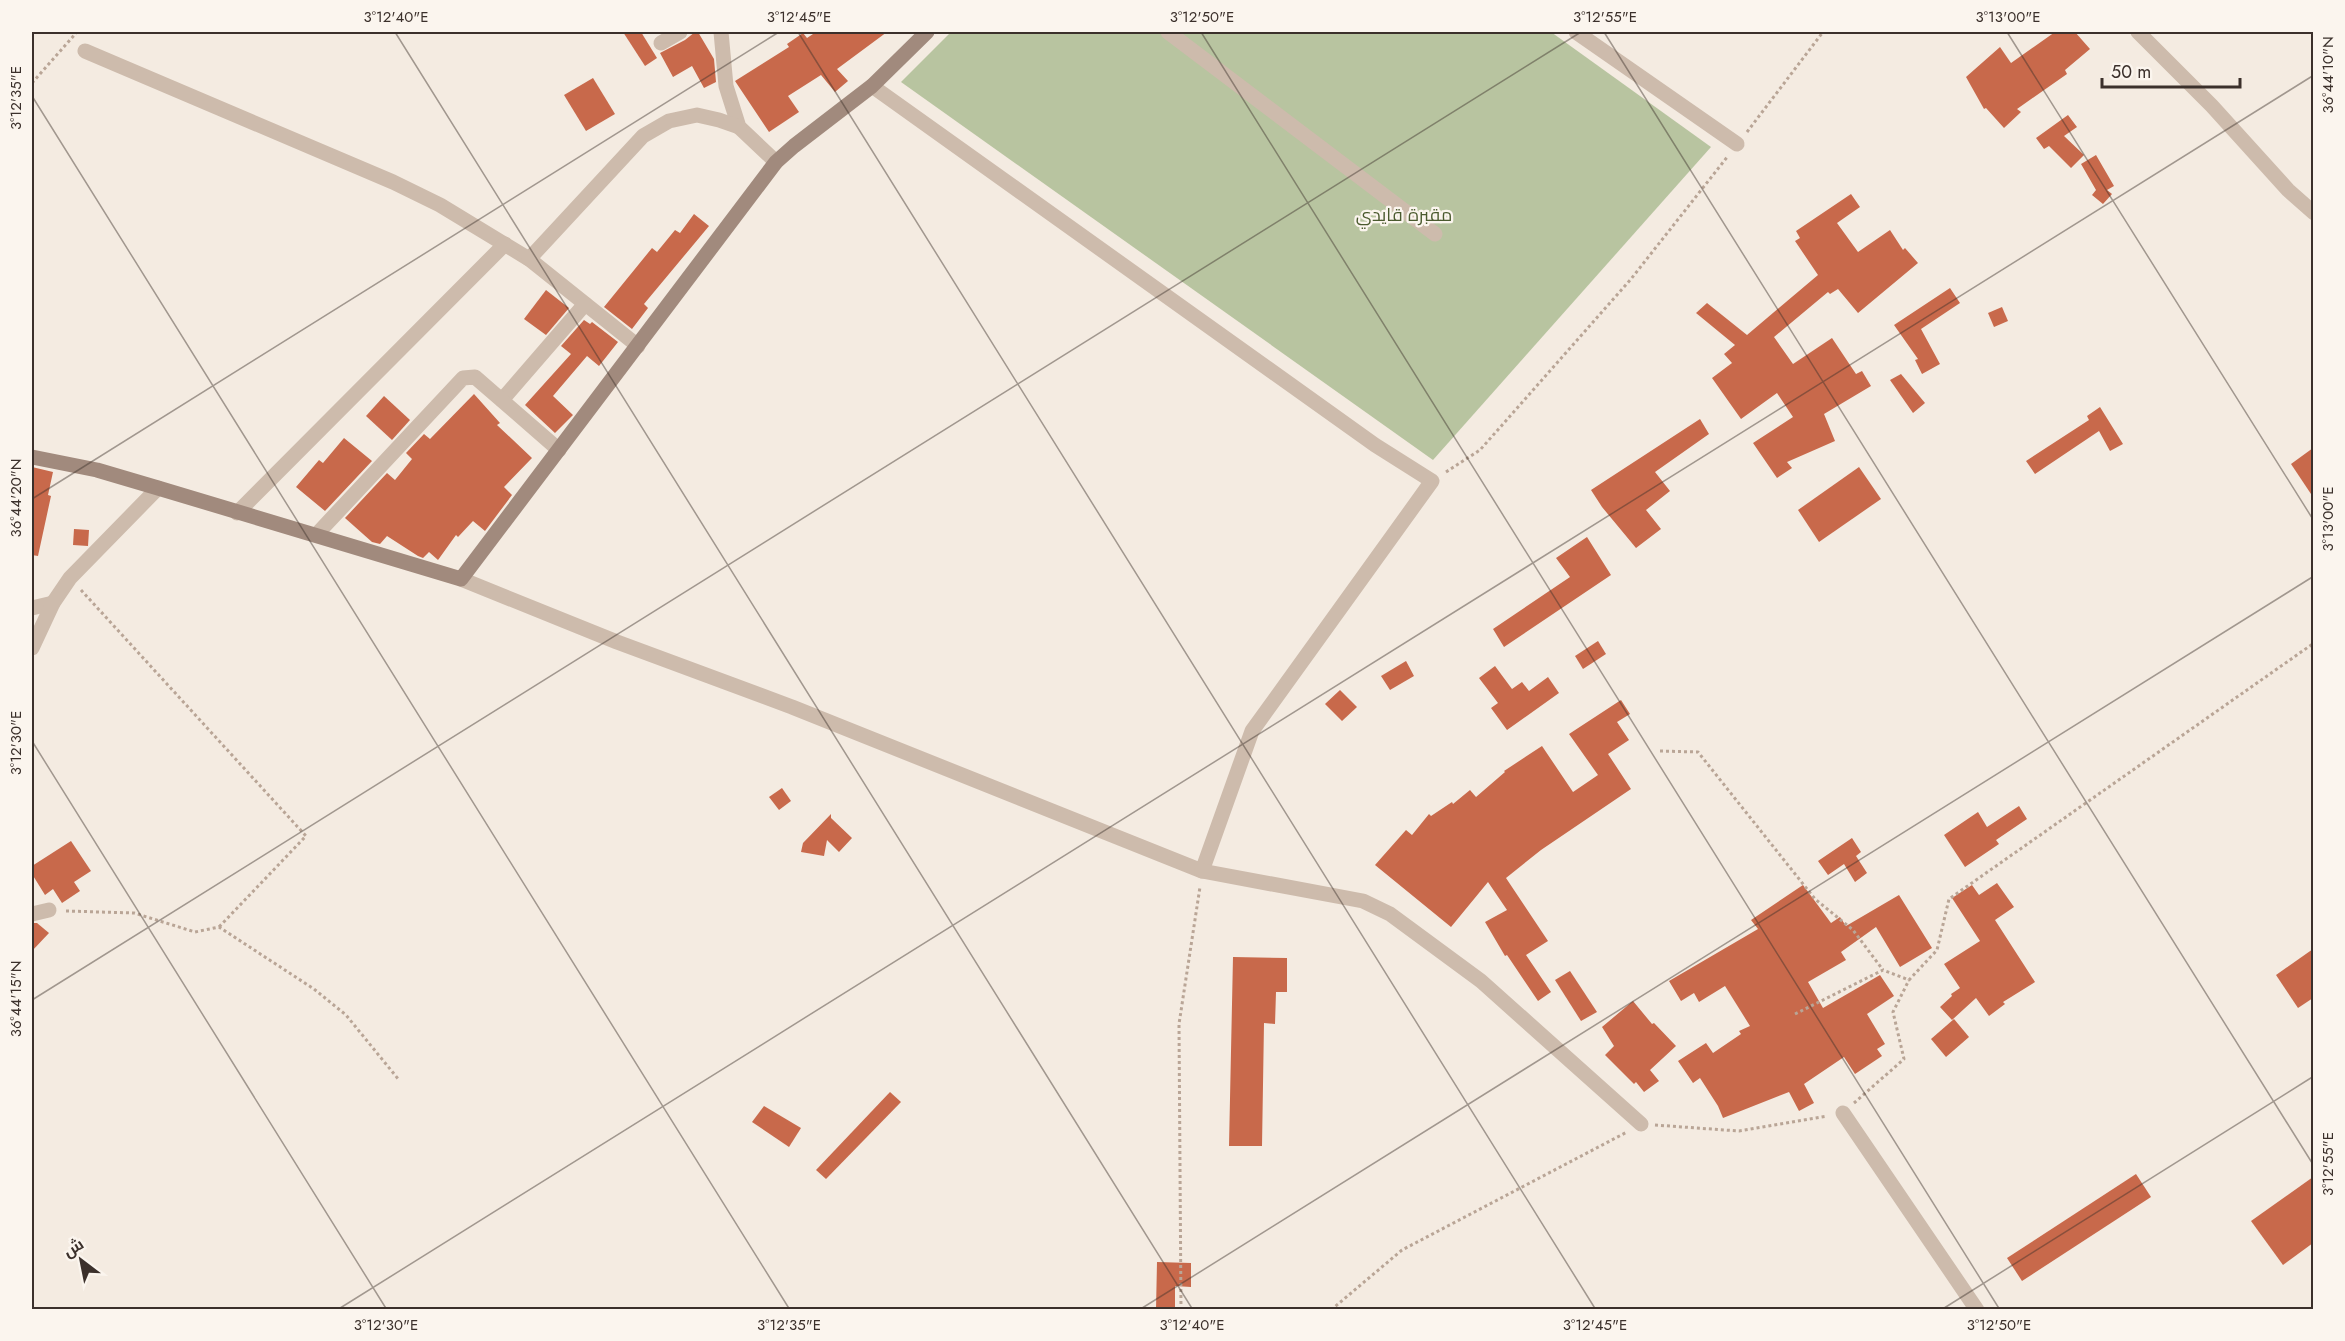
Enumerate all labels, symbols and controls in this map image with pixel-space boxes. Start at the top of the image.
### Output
text: 3°12'40"E [364,6,428,28]
text: 3°12'45"E [767,6,831,28]
text: 3°12'50"E [1170,6,1234,28]
text: 3°12'55"E [1573,6,1637,28]
text: 3°13'00"E [1976,6,2040,28]
text: 36°44'10"N [2317,36,2339,114]
scale bar [2102,51,2240,89]
text: 50 m [2111,59,2151,85]
text: 3°12'35"E [5,66,27,130]
park label: مقبرة قايدي [1356,202,1452,229]
text: 36°44'20"N [5,459,27,537]
text: 3°13'00"E [2317,487,2339,551]
text: 3°12'30"E [5,711,27,775]
text: 36°44'15"N [5,961,27,1037]
text: 3°12'55"E [2317,1132,2339,1196]
north arrow [51,1230,111,1290]
text: ش [59,1233,88,1263]
text: 3°12'30"E [354,1314,418,1336]
text: 3°12'35"E [757,1314,821,1336]
text: 3°12'40"E [1160,1314,1224,1336]
text: 3°12'45"E [1563,1314,1627,1336]
text: 3°12'50"E [1967,1314,2031,1336]

